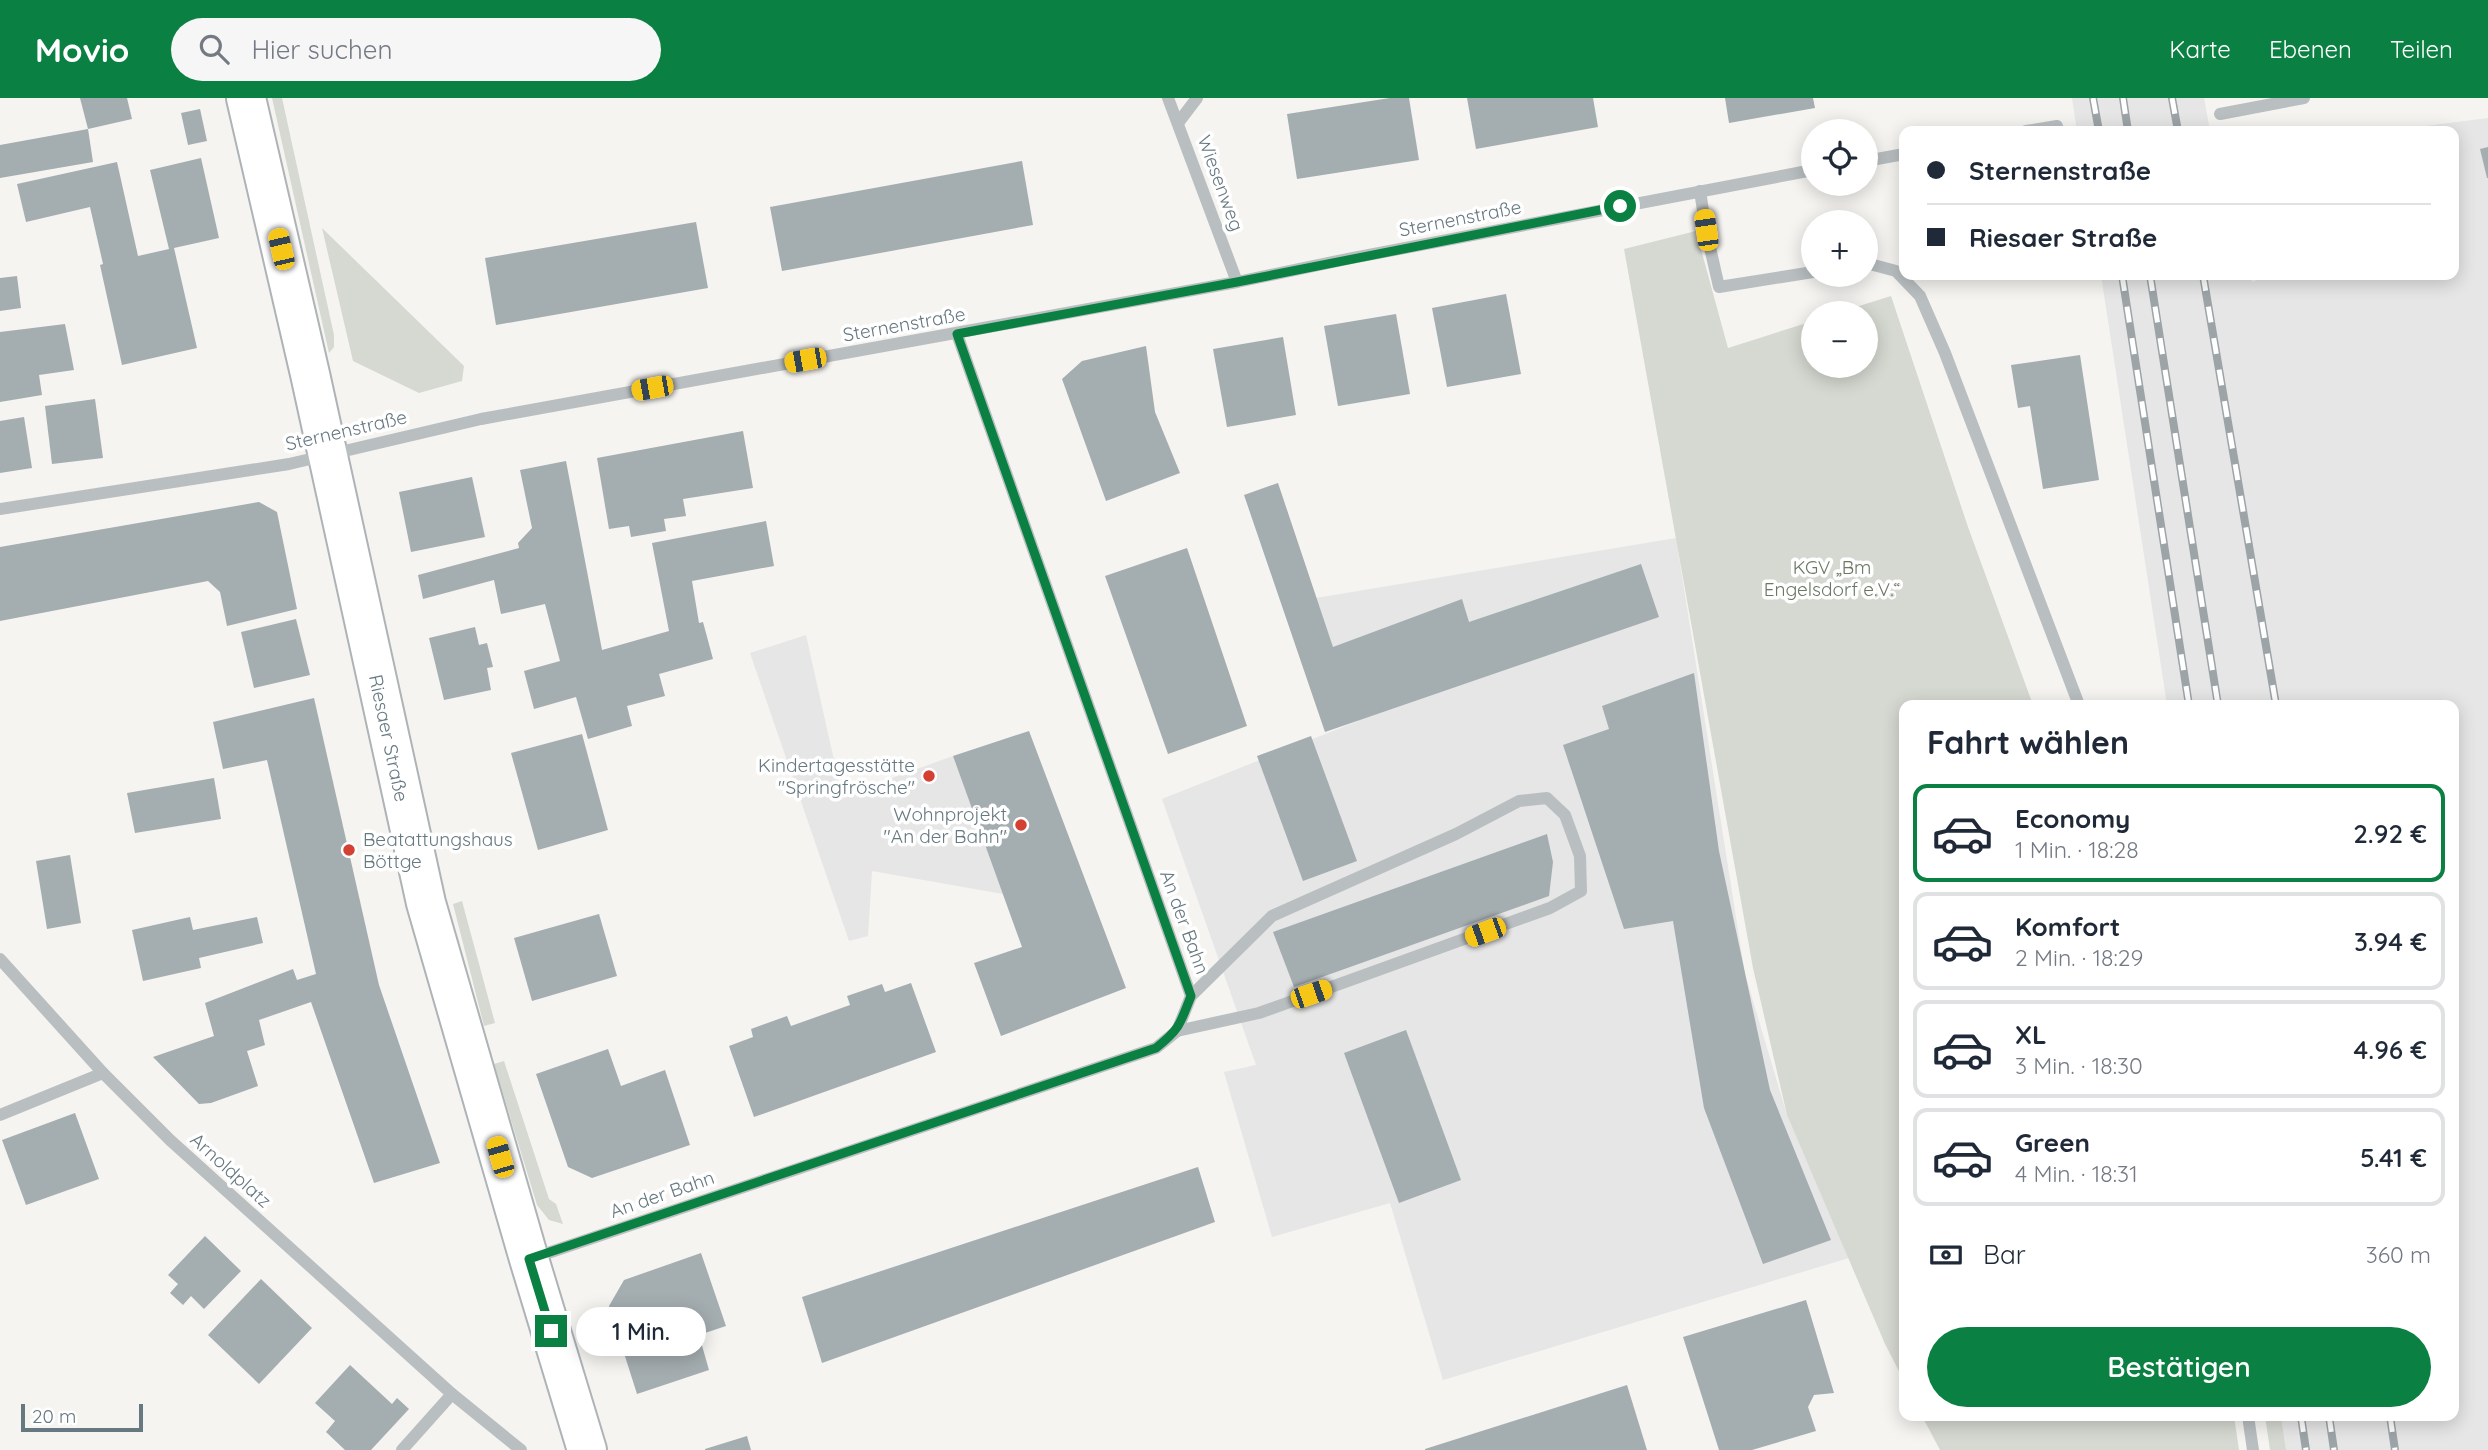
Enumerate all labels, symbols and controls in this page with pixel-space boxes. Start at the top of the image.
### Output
search box [171,18,661,81]
text: Movio [35,29,129,70]
icon: search [195,30,233,68]
text: Hier suchen [251,33,392,66]
text: Karte [2169,34,2231,64]
text: Ebenen [2269,34,2352,64]
text: Teilen [2390,34,2453,64]
map controls [1801,119,1878,378]
button: locate [1801,119,1878,196]
street label: Wiesenweg [1193,132,1249,234]
text: Sternenstraße [1969,154,2151,187]
route start [1604,190,1636,222]
street label: Sternenstraße [1397,194,1523,242]
car [1693,208,1720,252]
button: + [1801,210,1878,287]
text: Riesaer Straße [1969,221,2157,254]
car [267,226,296,272]
street label: Sternenstraße [841,301,967,347]
button: − [1801,301,1878,378]
car [783,346,828,374]
car [630,374,675,402]
street label: Sternenstraße [283,404,409,456]
park label: KGV „Bm Engelsdorf e.V.“ [1764,555,1900,601]
street label: Riesaer Straße [364,672,414,804]
text: Fahrt wählen [1927,722,2129,762]
place label: Kindertagesstätte "Springfrösche" [758,753,915,799]
marker: Kindertagesstätte "Springfrösche" [921,768,937,784]
place label: Wohnprojekt "An der Bahn" [884,802,1007,848]
icon: car [1931,802,1994,865]
text: Economy [2015,802,2130,835]
marker: Wohnprojekt "An der Bahn" [1013,817,1029,833]
text: 2.92 € [2353,817,2427,850]
place label: Beatattungshaus Böttge [363,827,513,873]
text: 1 Min. · 18:28 [2015,835,2139,864]
marker: Beatattungshaus Böttge [341,842,357,858]
street label: An der Bahn [1155,867,1215,977]
icon: car [1931,910,1994,973]
text: Komfort [2015,910,2120,943]
car [1462,915,1509,949]
text: 3.94 € [2354,925,2427,958]
text: 2 Min. · 18:29 [2015,943,2143,972]
car [1288,977,1335,1011]
icon: car [1931,1018,1994,1081]
text: XL [2015,1018,2047,1051]
text: 4.96 € [2353,1033,2427,1066]
text: 3 Min. · 18:30 [2015,1051,2143,1080]
icon: car [1931,1126,1994,1189]
text: Green [2015,1126,2090,1159]
street label: Arnoldplatz [186,1127,276,1213]
car [485,1134,516,1180]
text: 5.41 € [2360,1141,2427,1174]
text: 4 Min. · 18:31 [2015,1159,2138,1188]
street label: An der Bahn [607,1165,717,1223]
icon: cash [1927,1236,1965,1274]
text: Bar [1983,1238,2026,1271]
text: 360 m [2366,1240,2431,1269]
callout: 1 Min. [576,1306,705,1356]
route end [535,1315,567,1347]
text: 1 Min. [612,1317,670,1346]
button: Bestätigen [1927,1327,2431,1407]
scale bar [21,1401,144,1433]
text: 20 m [32,1404,76,1428]

